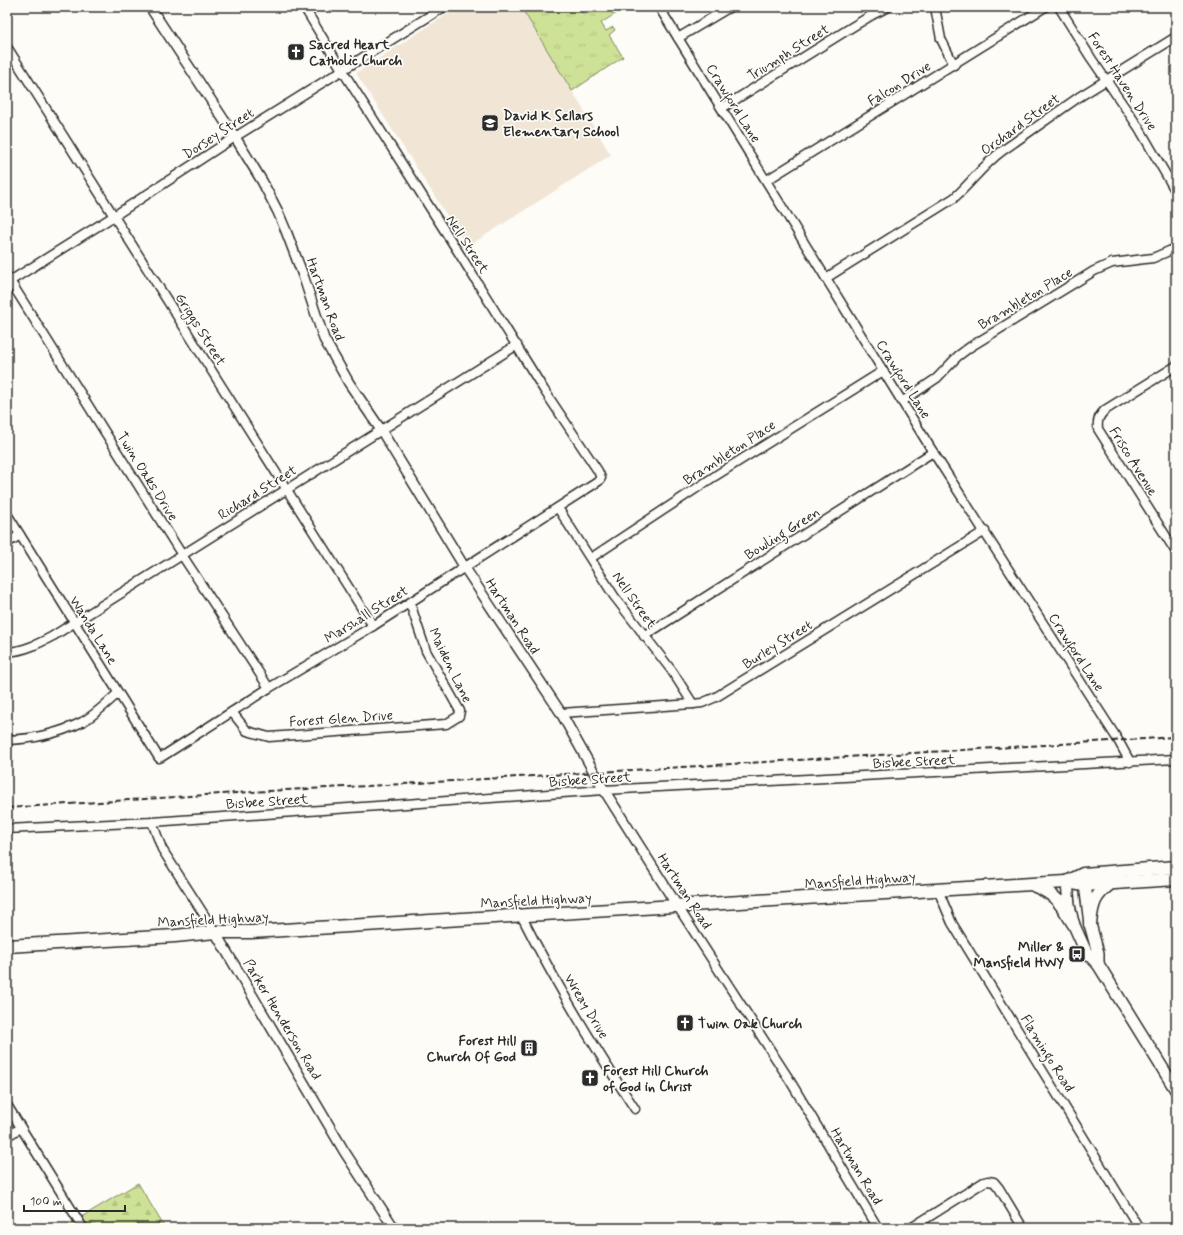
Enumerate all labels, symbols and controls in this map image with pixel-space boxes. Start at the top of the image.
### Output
street label: Triumph Street [744,20,833,85]
street label: Forest Haven Drive [1084,29,1161,134]
place label: Sacred Heart Catholic Church [309,36,403,70]
church icon: Sacred Heart Catholic Church [286,42,306,62]
street label: Falcon Drive [864,57,935,110]
street label: Crawford Lane [700,61,765,147]
street label: Orchard Street [977,90,1064,160]
street label: Dorsey Street [180,104,258,164]
place label: David K Sellars Elementary School [503,107,619,141]
school or university icon: David K Sellars Elementary School [480,113,500,133]
street label: Nell Street [442,212,493,278]
street label: Hartman Road [302,255,348,343]
street label: Brambleton Place [975,264,1076,334]
street label: Griggs Street [170,290,230,370]
street label: Crawford Lane [870,337,935,423]
street label: Brambleton Place [680,416,779,490]
street label: Frisco Avenue [1105,424,1162,500]
street label: Twin Oaks Drive [113,429,182,524]
street label: Richard Street [215,461,301,524]
street label: Bowling Green [741,503,825,566]
street label: Nell Street [608,568,661,633]
street label: Hartman Road [481,575,543,658]
street label: Marshall Street [321,582,412,648]
street label: Wanda Lane [65,593,121,668]
street label: Crawford Lane [1042,610,1108,696]
street label: Burley Street [739,616,816,673]
street label: Maiden Lane [424,625,476,706]
street label: Forest Glen Drive [289,706,394,732]
street label: Bisbee Street [872,751,957,773]
street label: Bisbee Street [548,768,633,792]
street label: Bisbee Street [225,790,310,814]
street label: Hartman Road [653,850,715,933]
street label: Mansfield Highway [804,868,916,894]
street label: Mansfield Highway [480,889,592,913]
street label: Mansfield Highway [157,908,269,932]
place label: Miller & Mansfield HWY [973,938,1064,972]
bus stop icon: Miller & Mansfield HWY [1067,944,1087,964]
street label: Parker Henderson Road [239,956,325,1083]
street label: Wreay Drive [560,971,612,1042]
street label: Flamingo Road [1015,1011,1078,1097]
church icon: Twin Oak Church [675,1013,695,1033]
place label: Twin Oak Church [698,1015,803,1033]
place label: Forest Hill Church Of God [426,1032,516,1066]
building icon: Forest Hill Church Of God [519,1038,539,1058]
place label: Forest Hill Church of God in Christ [603,1062,709,1096]
church icon: Forest Hill Church of God in Christ [580,1068,600,1088]
street label: Hartman Road [826,1125,886,1208]
scale bar [24,1187,125,1213]
text: 100 m [30,1194,62,1210]

